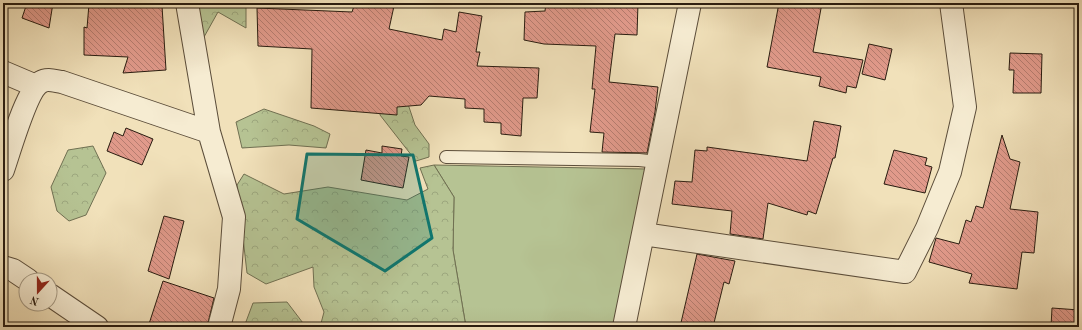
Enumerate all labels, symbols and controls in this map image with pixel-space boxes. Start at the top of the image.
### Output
north arrow [18,272,58,312]
text: N [29,293,41,307]

